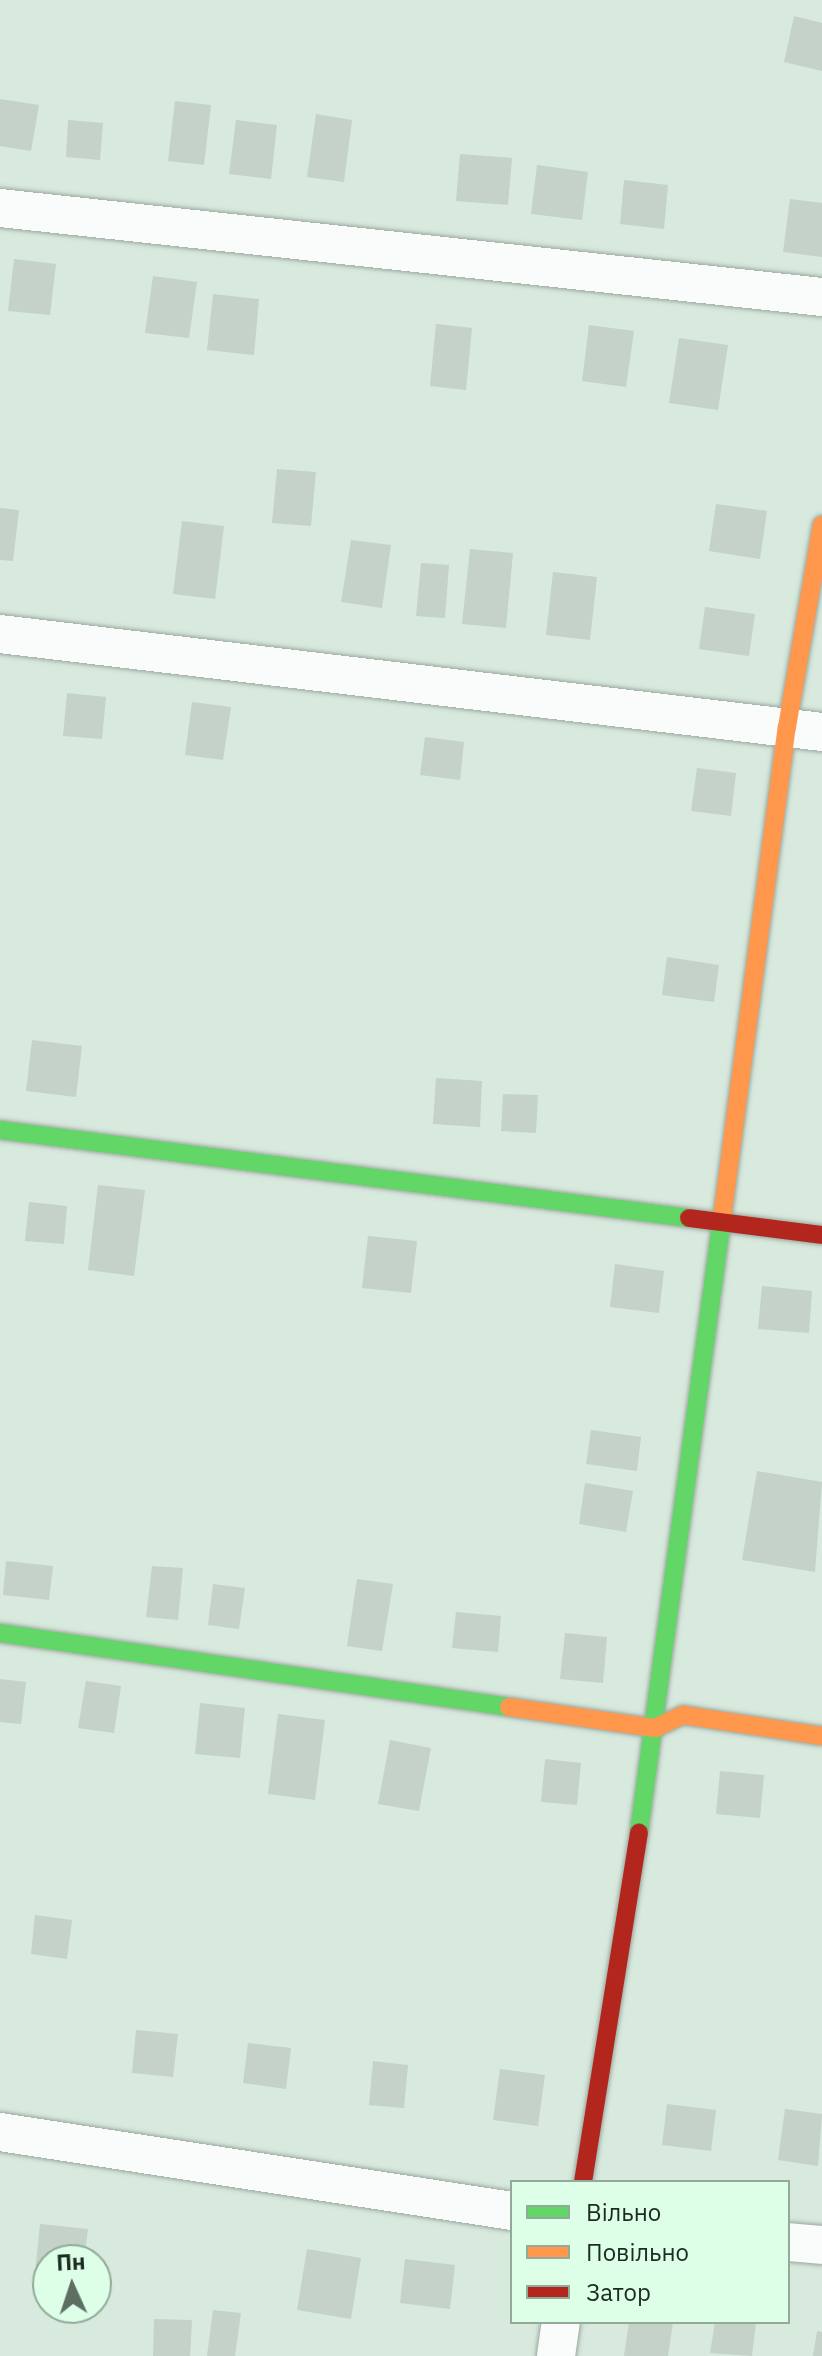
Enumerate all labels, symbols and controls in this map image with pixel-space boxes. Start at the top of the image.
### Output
legend [510,2180,790,2324]
text: Вільно [586,2196,661,2228]
text: Повільно [586,2236,689,2268]
north arrow [32,2244,112,2324]
text: Пн [56,2246,86,2277]
text: Затор [586,2276,651,2308]

